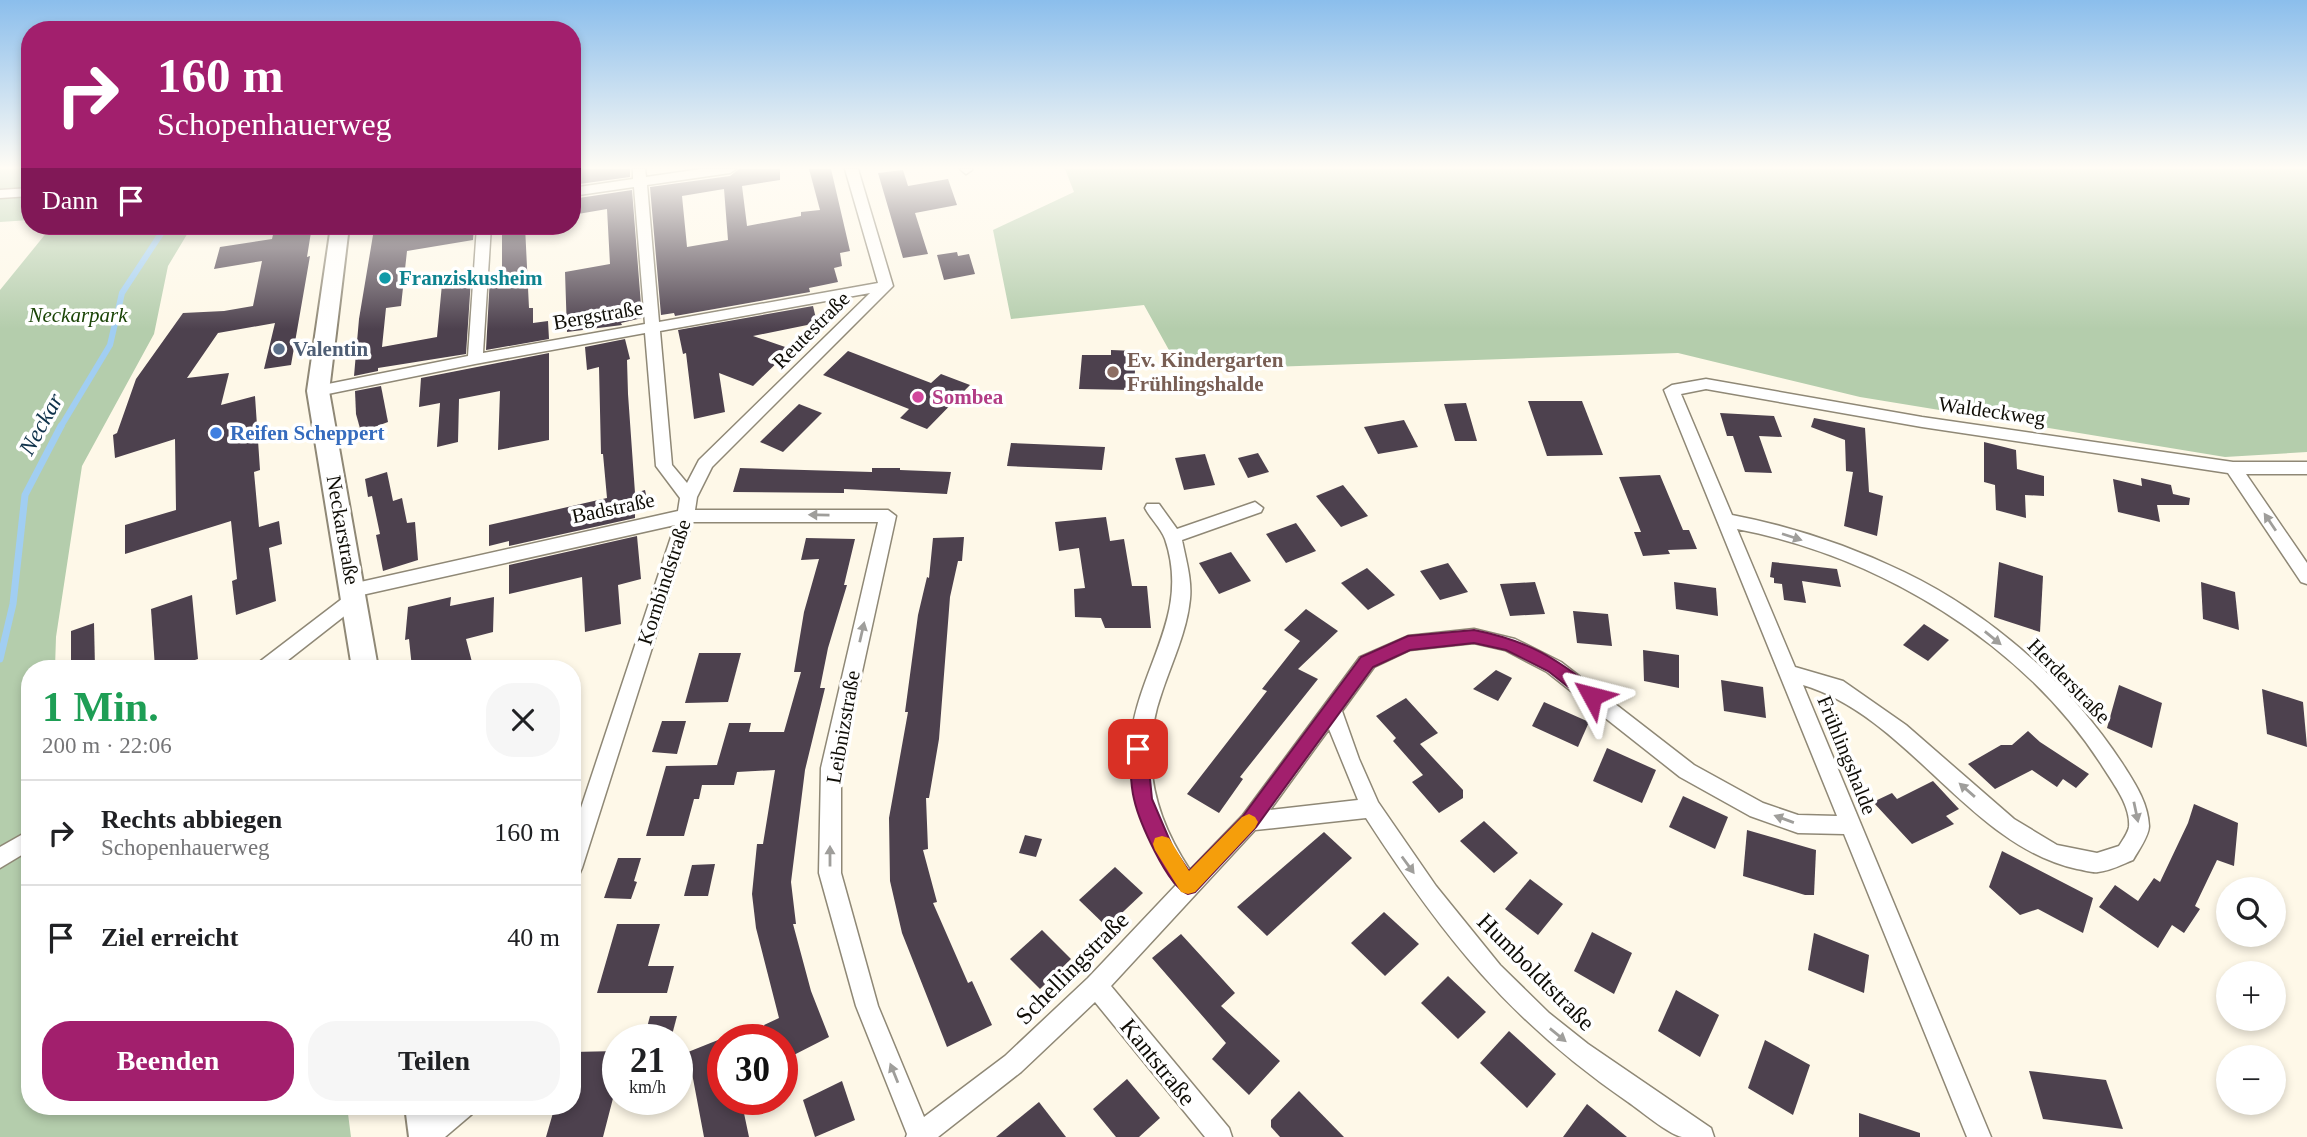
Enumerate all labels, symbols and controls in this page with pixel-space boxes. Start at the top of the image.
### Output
text: 160 m [157,48,284,103]
icon: right [42,49,133,140]
text: Schopenhauerweg [157,106,392,142]
icon: arrive [112,182,150,220]
text: Dann [42,186,98,215]
place label: Franziskusheim [399,266,543,290]
marker: Franziskusheim [377,270,393,286]
street label: Reutestraße [767,286,855,374]
street label: Bergstraße [551,295,645,335]
park label: Neckarpark [27,303,128,327]
place label: Valentin [293,337,368,361]
marker: Valentin [271,341,287,357]
place label: Ev. Kindergarten Frühlingshalde [1127,348,1284,396]
marker: Ev. Kindergarten Frühlingshalde [1105,364,1121,380]
place label: Sombea [932,385,1004,409]
water label: Neckar [13,388,69,460]
marker: Sombea [910,389,926,405]
street label: Waldeckweg [1937,392,2048,430]
place label: Reifen Scheppert [230,421,385,445]
marker: Reifen Scheppert [208,425,224,441]
street label: Neckarstraße [322,473,364,587]
street label: Badstraße [569,488,657,528]
one-way arrow [808,509,830,521]
one-way arrow [2264,513,2277,532]
street label: Kornbindstraße [632,516,696,648]
one-way arrow [1781,532,1802,542]
one-way arrow [856,620,867,642]
one-way arrow [1984,631,2002,646]
street label: Herderstraße [2023,634,2115,728]
position arrow [1555,659,1629,733]
street label: Leibnizstraße [821,669,865,785]
button: close [486,683,560,757]
text: 1 Min. [42,684,159,730]
street label: Frühlingshalde [1812,692,1882,818]
pin [1108,719,1168,779]
icon: arrive [1119,730,1157,768]
text: 200 m · 22:06 [42,733,172,758]
one-way arrow [1959,783,1976,799]
one-way arrow [2130,801,2141,823]
text: Rechts abbiegen [101,805,282,834]
one-way arrow [1773,813,1794,824]
icon: right [42,814,80,852]
text: 160 m [494,818,560,847]
text: Schopenhauerweg [101,835,270,860]
one-way arrow [824,844,836,866]
one-way arrow [1401,856,1415,874]
map controls [2216,877,2286,1115]
button: search [2216,877,2286,947]
street label: Schellingstraße [1010,906,1134,1030]
street label: Humboldtstraße [1472,908,1600,1036]
icon: arrive [42,919,80,957]
text: Ziel erreicht [101,923,238,952]
text: 40 m [507,923,560,952]
button: + [2216,961,2286,1031]
street label: Kantstraße [1115,1013,1201,1111]
button: Beenden [42,1021,294,1101]
button: Teilen [308,1021,560,1101]
speed limit sign: 30 [707,1024,798,1115]
one-way arrow [1549,1027,1567,1042]
text: 21 [630,1041,665,1080]
button: − [2216,1045,2286,1115]
one-way arrow [889,1062,900,1083]
text: km/h [629,1077,666,1097]

